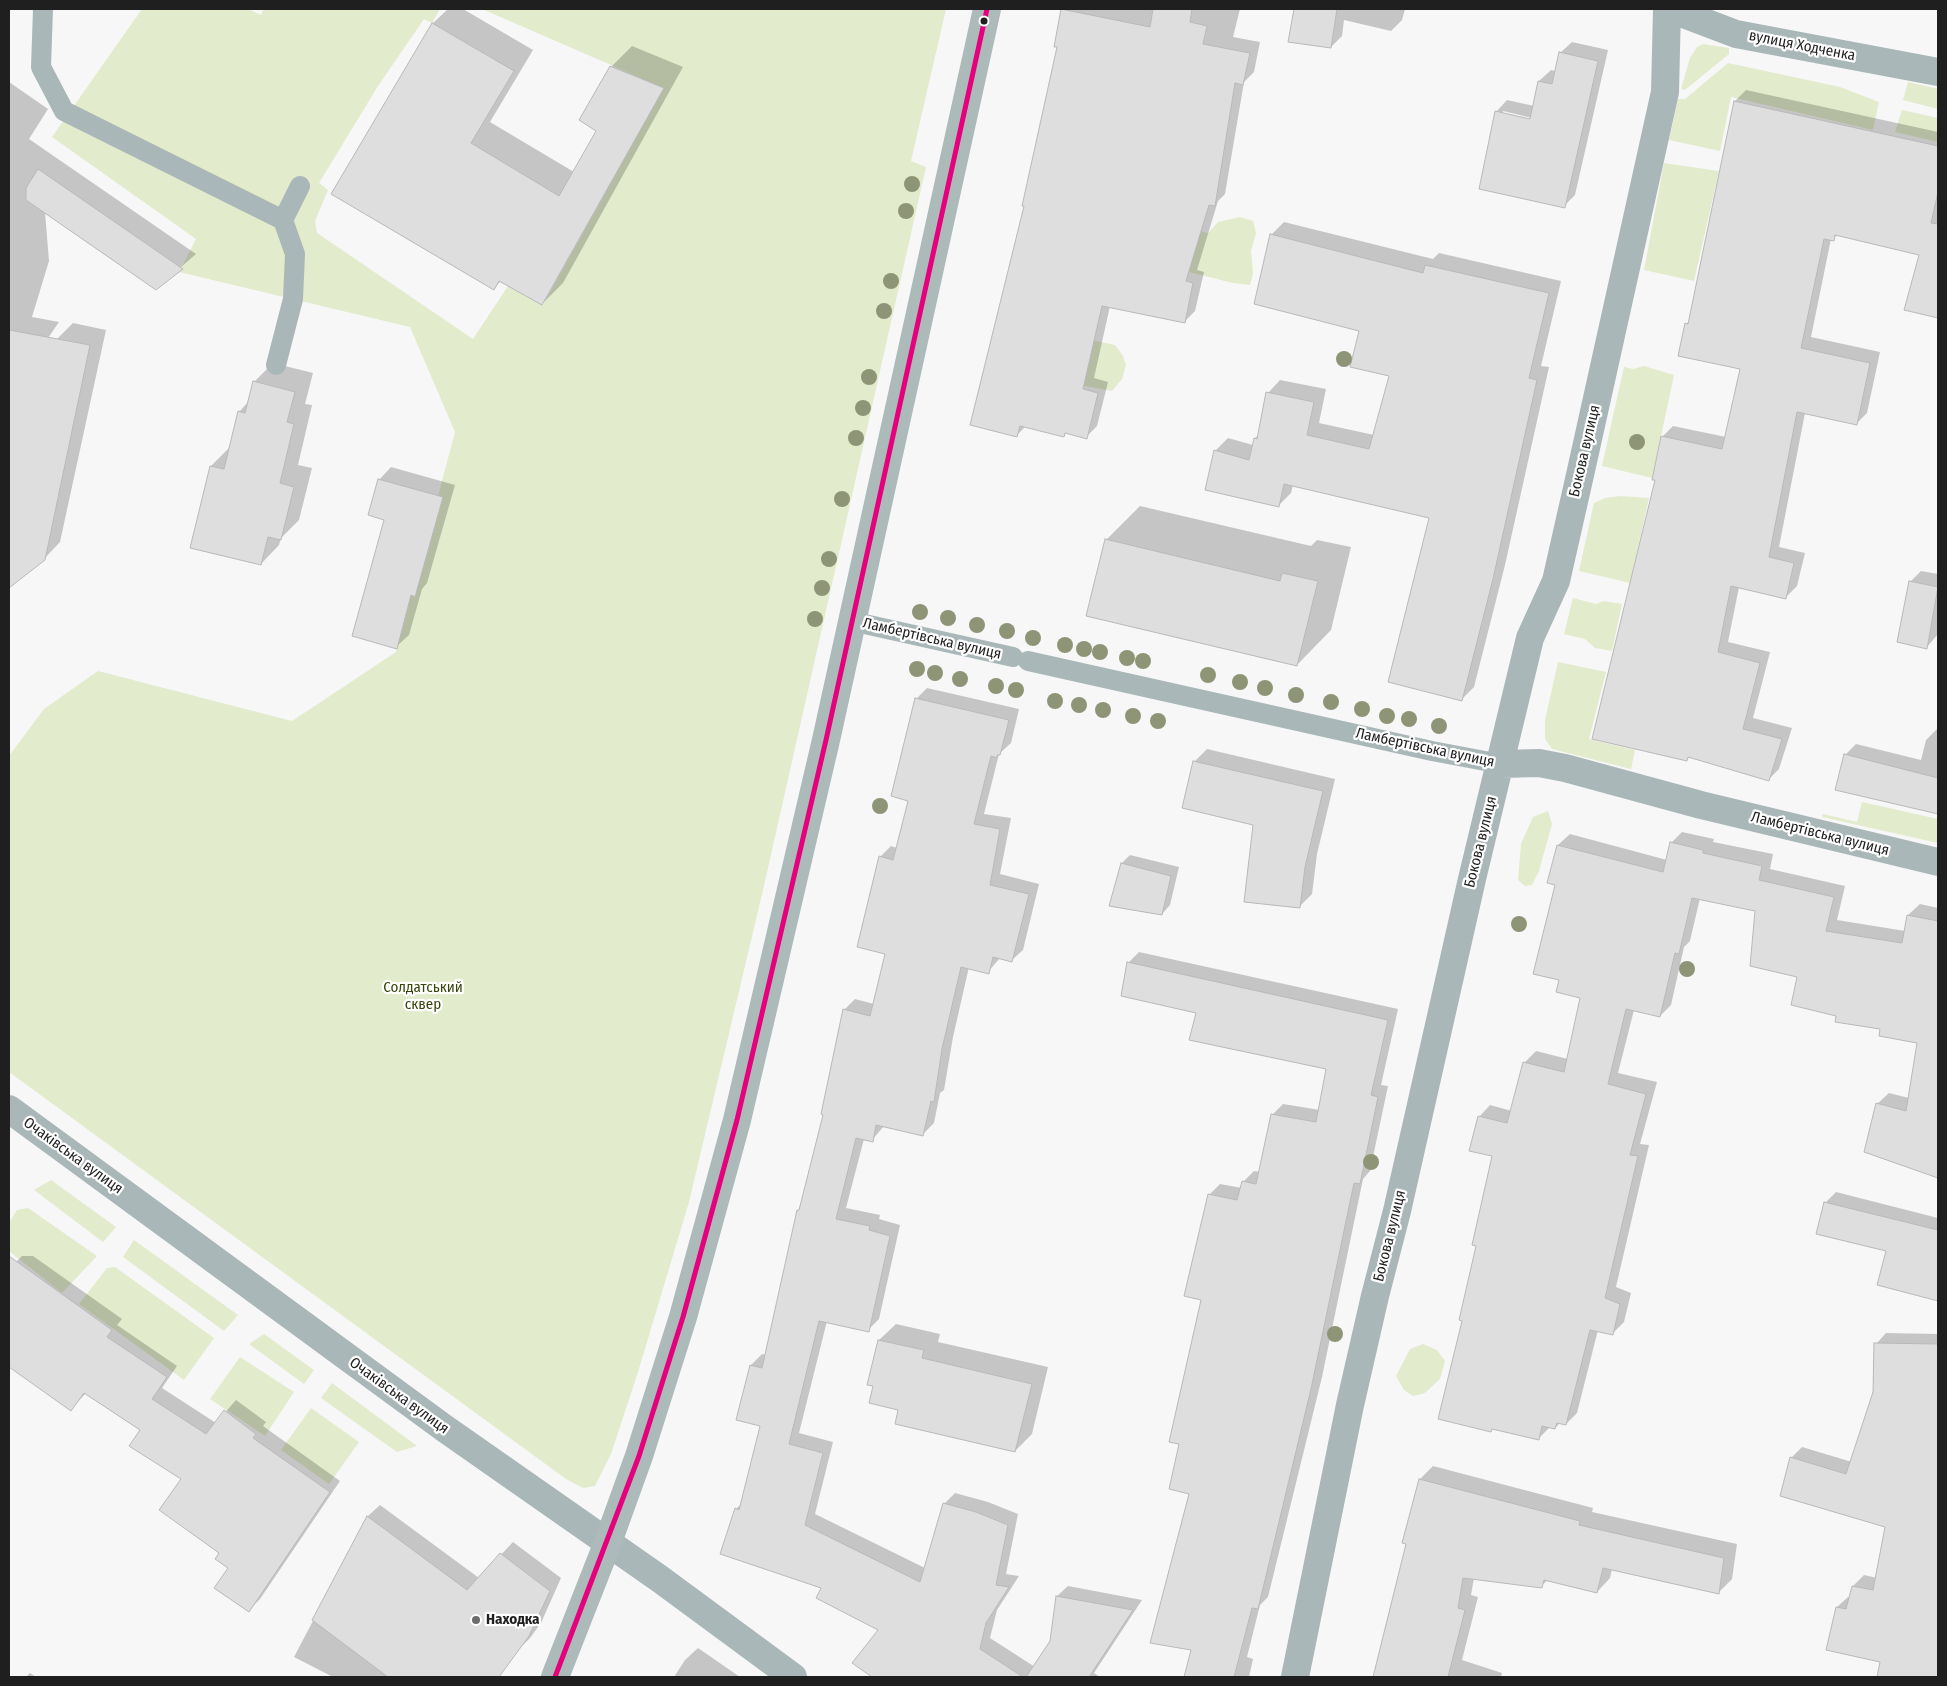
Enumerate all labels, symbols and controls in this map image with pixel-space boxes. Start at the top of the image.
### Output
unlabelled marker [979,16,989,26]
street label: вулиця Ходченка [1747,27,1857,65]
street label: Бокова вулиця [1566,403,1604,499]
street label: Ламбертівська вулиця [861,614,1003,664]
street label: Ламбертівська вулиця [1354,724,1496,772]
street label: Бокова вулиця [1461,794,1501,890]
street label: Ламбертівська вулиця [1749,808,1891,860]
park label: Солдатський сквер [383,979,463,1014]
street label: Очаківська вулиця [20,1114,126,1198]
street label: Бокова вулиця [1370,1188,1410,1284]
street label: Очаківська вулиця [346,1354,452,1438]
place label: Находка [486,1611,540,1629]
marker: Находка [470,1614,482,1626]

